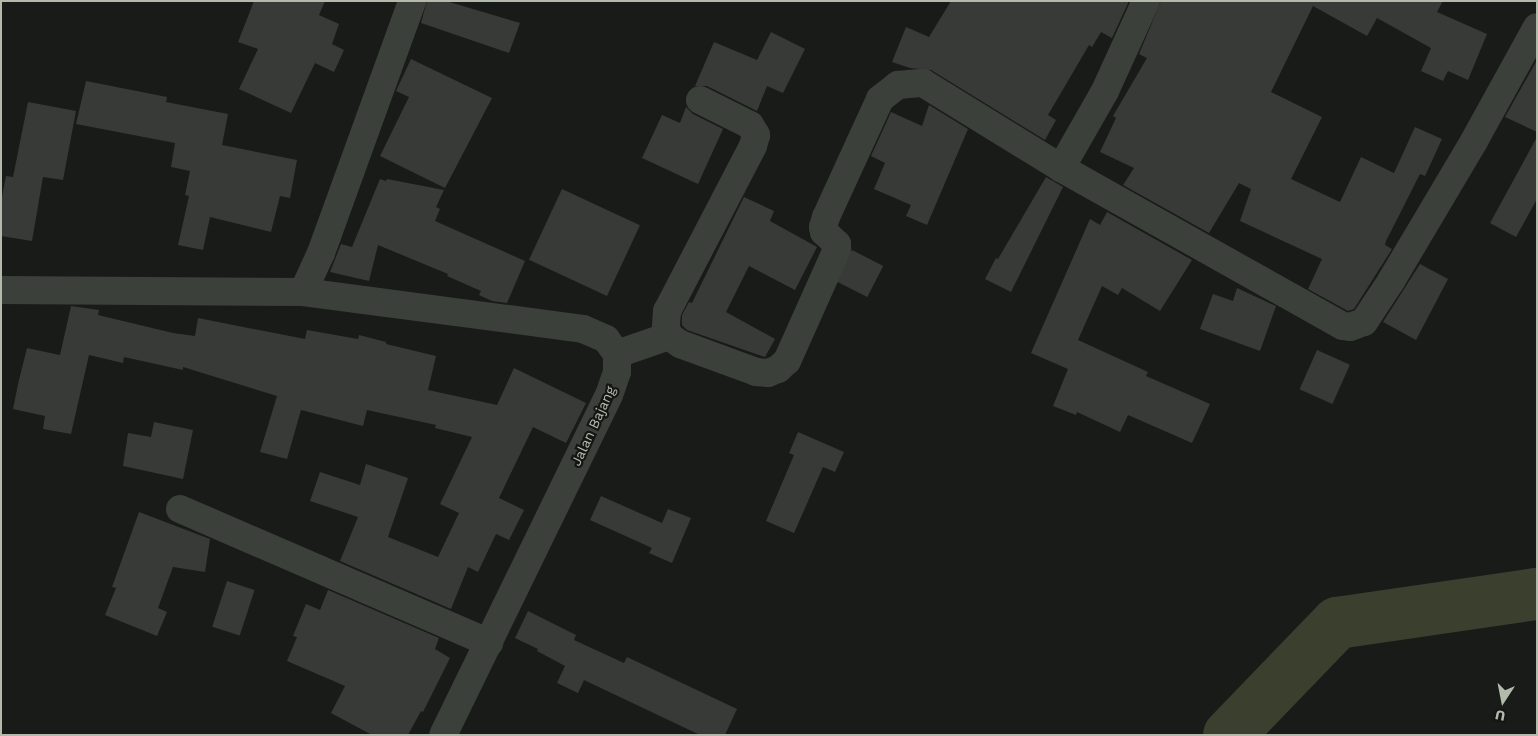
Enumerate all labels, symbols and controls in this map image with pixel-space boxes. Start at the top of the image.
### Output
street label: Jalan Bajang [567,383,619,469]
north arrow [1478,676,1528,726]
text: U [1494,707,1507,725]

